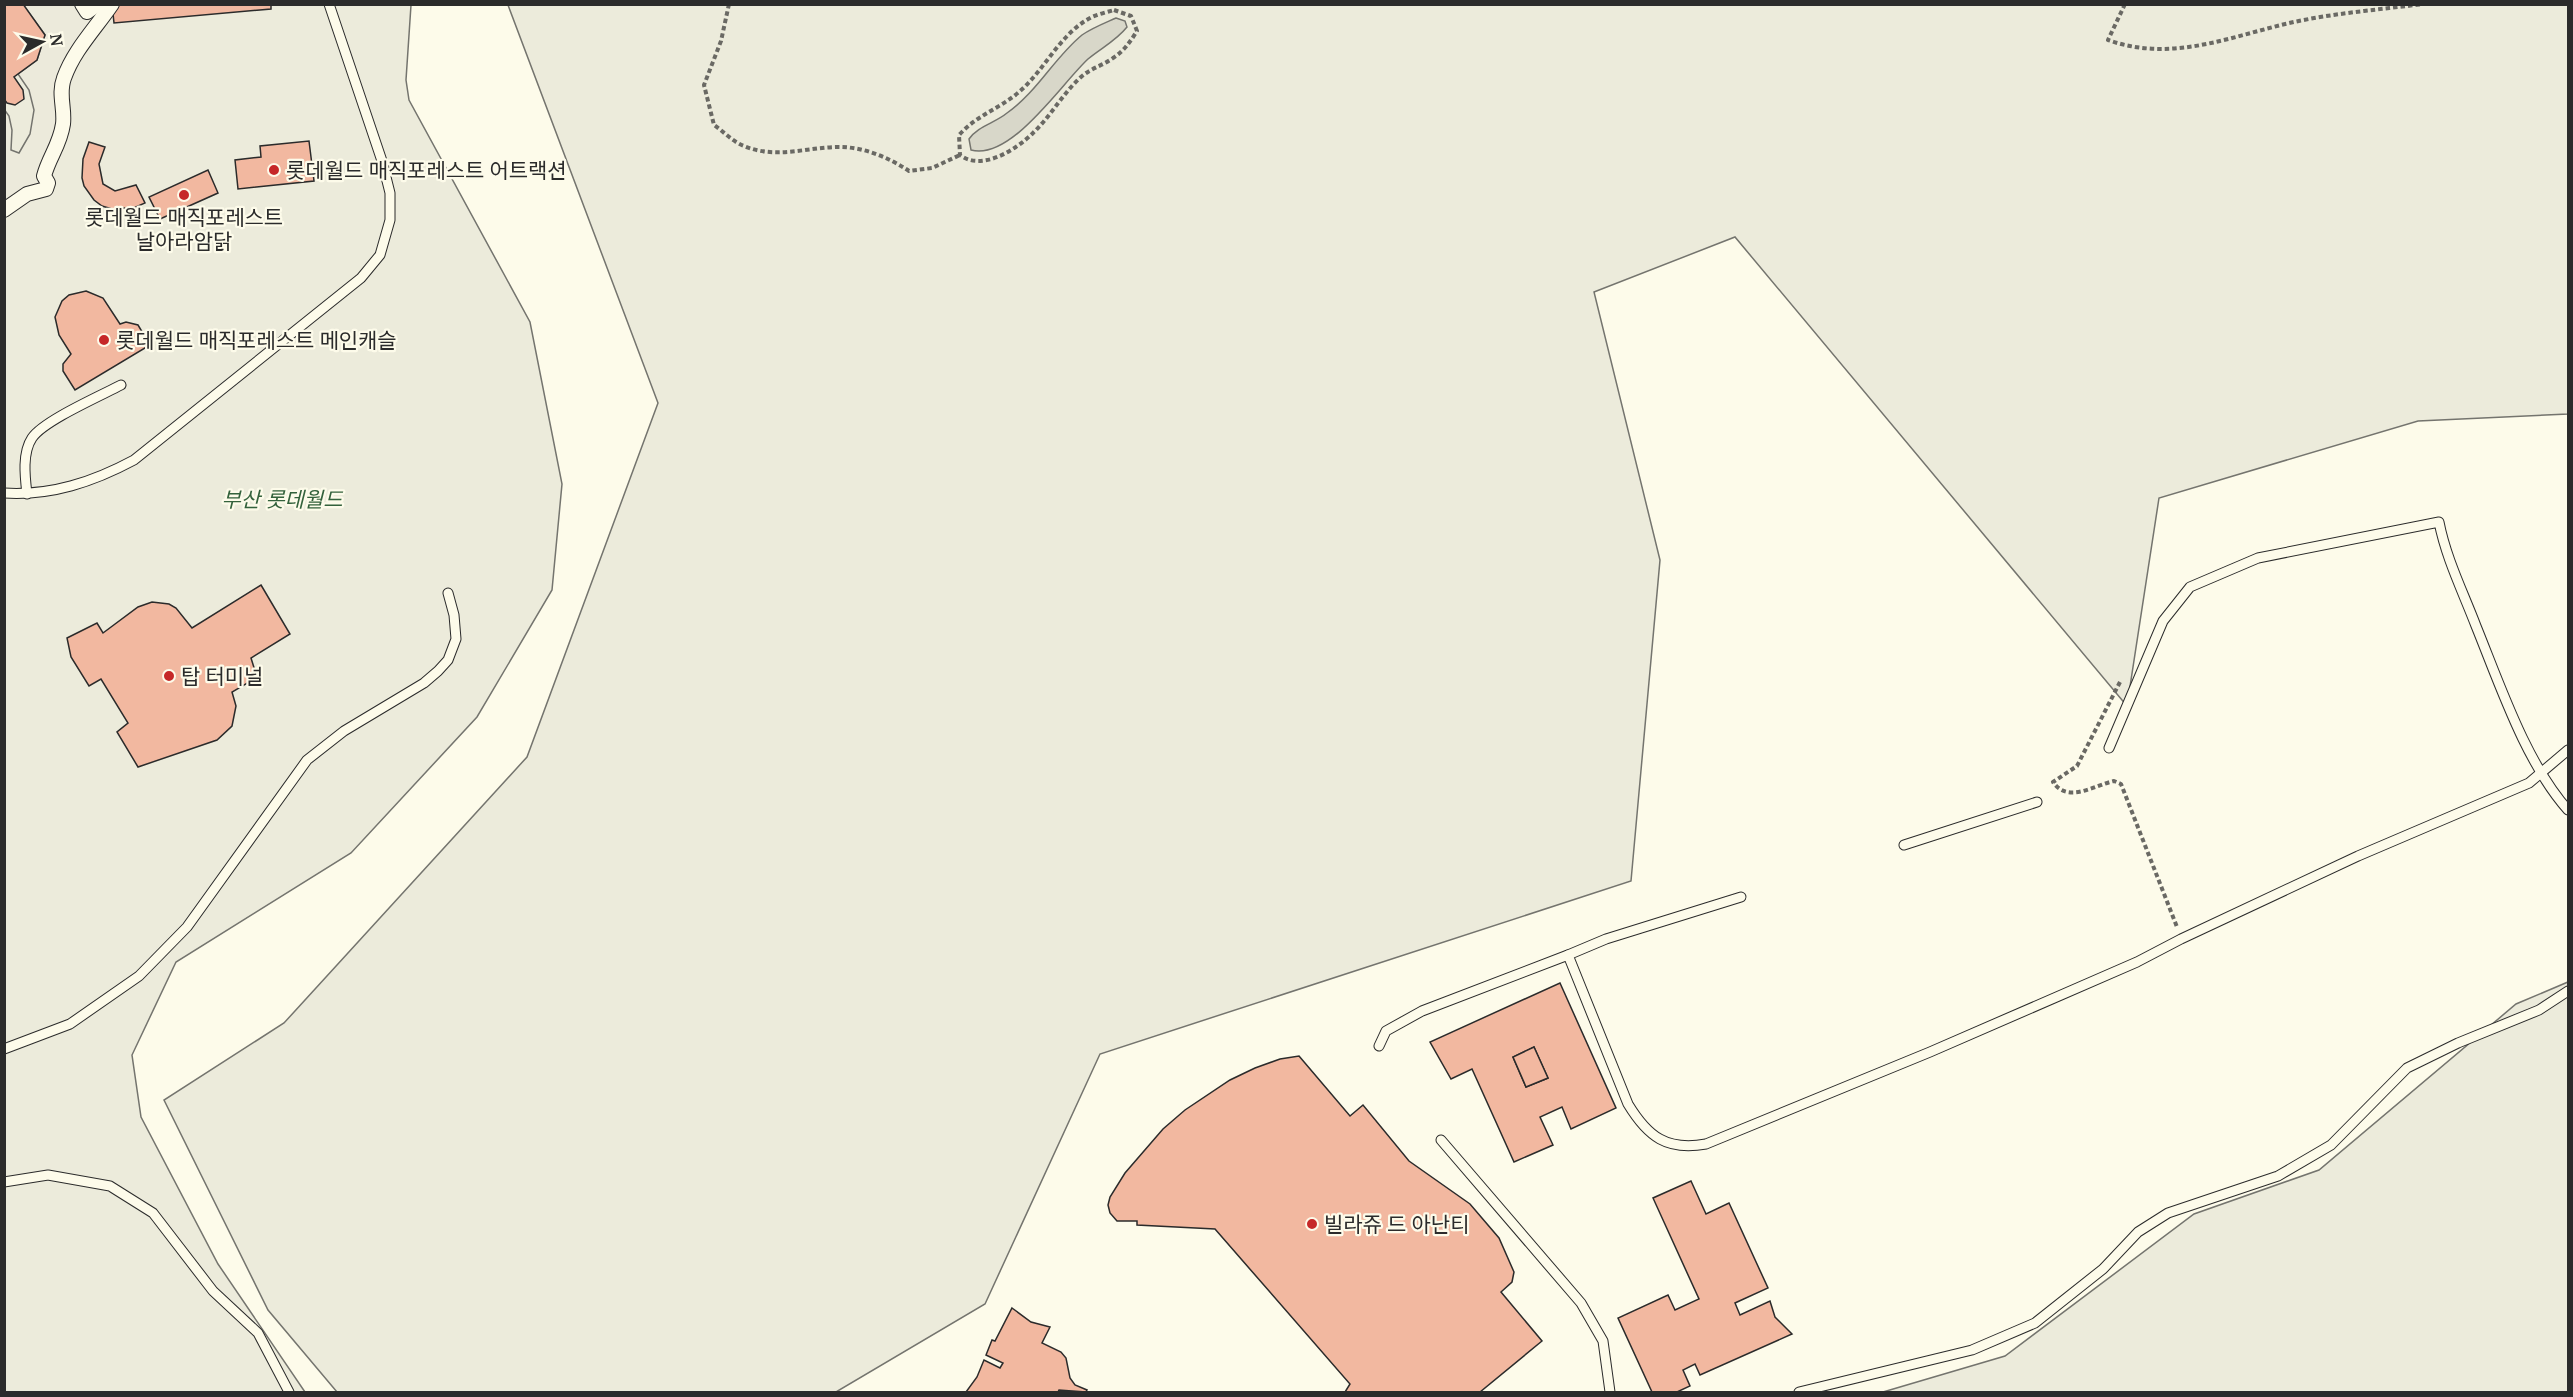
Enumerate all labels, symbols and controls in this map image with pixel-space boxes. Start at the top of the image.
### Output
north arrow [12,12,72,72]
text: N [45,32,69,47]
place label: 롯데월드 매직포레스트 어트랙션 [286,156,567,184]
marker: 롯데월드 매직포레스트 어트랙션 [267,163,281,177]
marker: 롯데월드 매직포레스트 날아라암닭 [177,188,191,202]
place label: 롯데월드 매직포레스트 날아라암닭 [85,203,283,255]
place label: 롯데월드 매직포레스트 메인캐슬 [116,326,397,354]
marker: 롯데월드 매직포레스트 메인캐슬 [97,333,111,347]
park label: 부산 롯데월드 [221,485,343,513]
place label: 탑 터미널 [181,662,263,690]
marker: 탑 터미널 [162,669,176,683]
place label: 빌라쥬 드 아난티 [1324,1210,1469,1238]
marker: 빌라쥬 드 아난티 [1305,1217,1319,1231]

